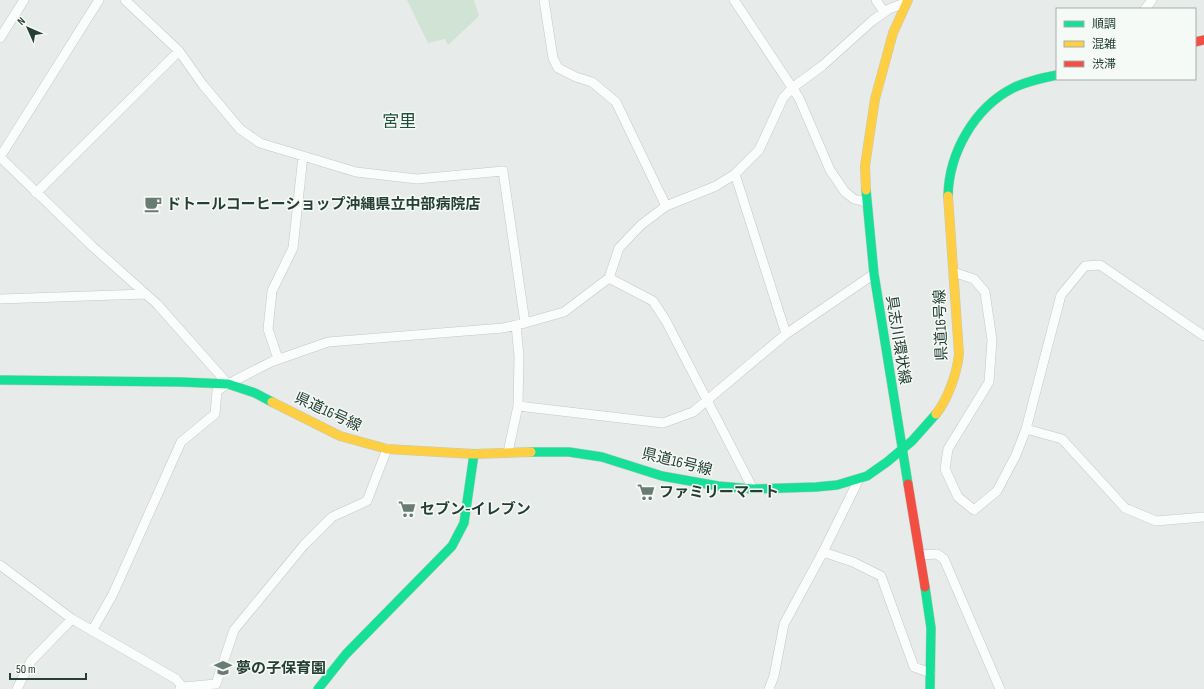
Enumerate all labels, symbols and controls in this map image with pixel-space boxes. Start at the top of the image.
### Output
north arrow [8,8,48,48]
legend [1056,8,1196,80]
text: N [15,15,28,28]
text: 順調 [1092,17,1116,32]
text: 混雑 [1092,37,1116,52]
text: 渋滞 [1092,57,1116,72]
district label: 宮里 [382,112,416,132]
cafe icon: ドトールコーヒーショップ沖縄県立中部病院店 [143,194,163,214]
place label: ドトールコーヒーショップ沖縄県立中部病院店 [166,195,480,214]
street label: 県道16号線 [930,289,952,361]
street label: 具志川環状線 [882,294,914,386]
street label: 県道16号線 [291,388,365,436]
street label: 県道16号線 [640,444,714,480]
supermarket icon: ファミリーマート [636,482,656,502]
place label: ファミリーマート [659,483,779,502]
supermarket icon: セブン-イレブン [397,499,417,519]
place label: セブン-イレブン [420,500,531,519]
scale bar [10,655,86,681]
school or university icon: 夢の子保育園 [213,658,233,678]
place label: 夢の子保育園 [236,659,326,678]
text: 50 m [16,662,36,677]

